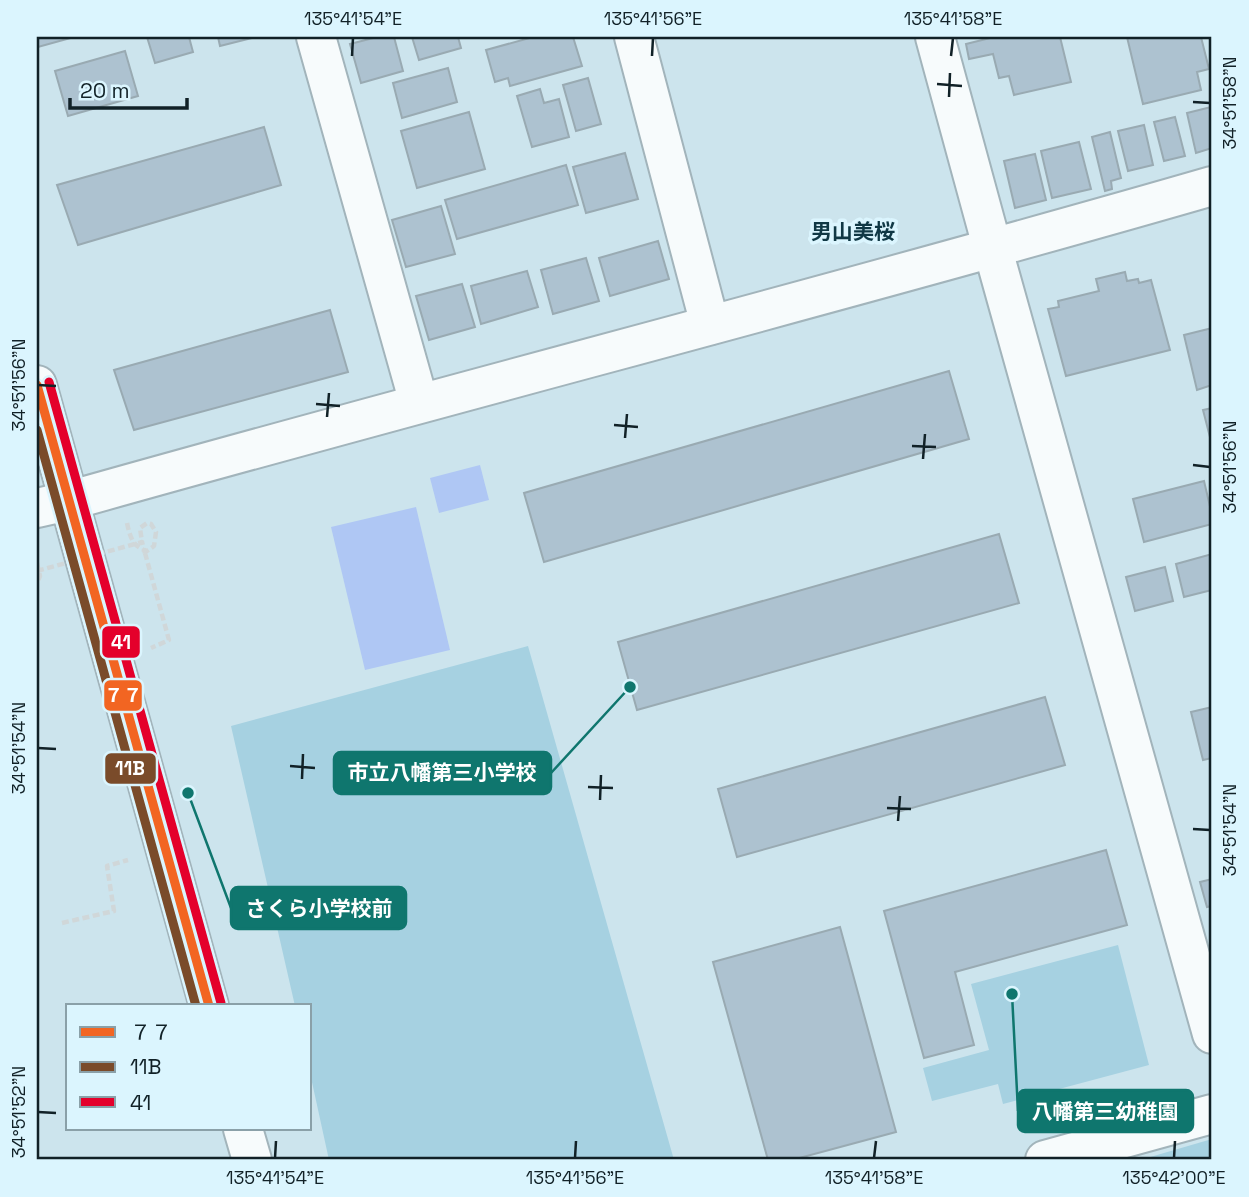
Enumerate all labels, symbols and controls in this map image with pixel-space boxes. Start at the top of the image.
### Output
text: 135°41'54"E [304,7,402,30]
text: 135°41'56"E [604,7,702,30]
text: 135°41'58"E [904,7,1002,30]
text: 34°51'58"N [1218,56,1241,150]
scale bar [70,66,187,110]
text: 20 m [80,77,130,104]
district label: 男山美桜 [811,218,895,245]
text: 34°51'56"N [7,339,30,431]
text: 34°51'56"N [1218,421,1241,513]
line badge: 41 [101,625,141,659]
text: 41 [111,630,131,655]
line badge: ７７ [103,679,143,712]
text: ７７ [104,683,142,708]
text: 34°51'54"N [7,702,30,794]
line badge: 11B [104,752,157,785]
callout: 市立八幡第三小学校 [334,752,551,794]
text: 11B [115,756,145,781]
text: 市立八幡第三小学校 [348,759,537,786]
text: 34°51'54"N [1218,784,1241,876]
callout: さくら小学校前 [231,887,406,929]
text: さくら小学校前 [246,895,393,922]
legend [66,1004,312,1130]
text: ７７ [130,1019,172,1046]
text: 11B [130,1053,161,1080]
text: 34°51'52"N [7,1066,30,1158]
text: 41 [130,1089,151,1116]
callout: 八幡第三幼稚園 [1018,1090,1193,1132]
text: 八幡第三幼稚園 [1032,1098,1179,1125]
text: 135°41'54"E [226,1166,324,1189]
text: 135°41'56"E [526,1166,624,1189]
text: 135°41'58"E [825,1166,923,1189]
text: 135°42'00"E [1122,1166,1226,1189]

